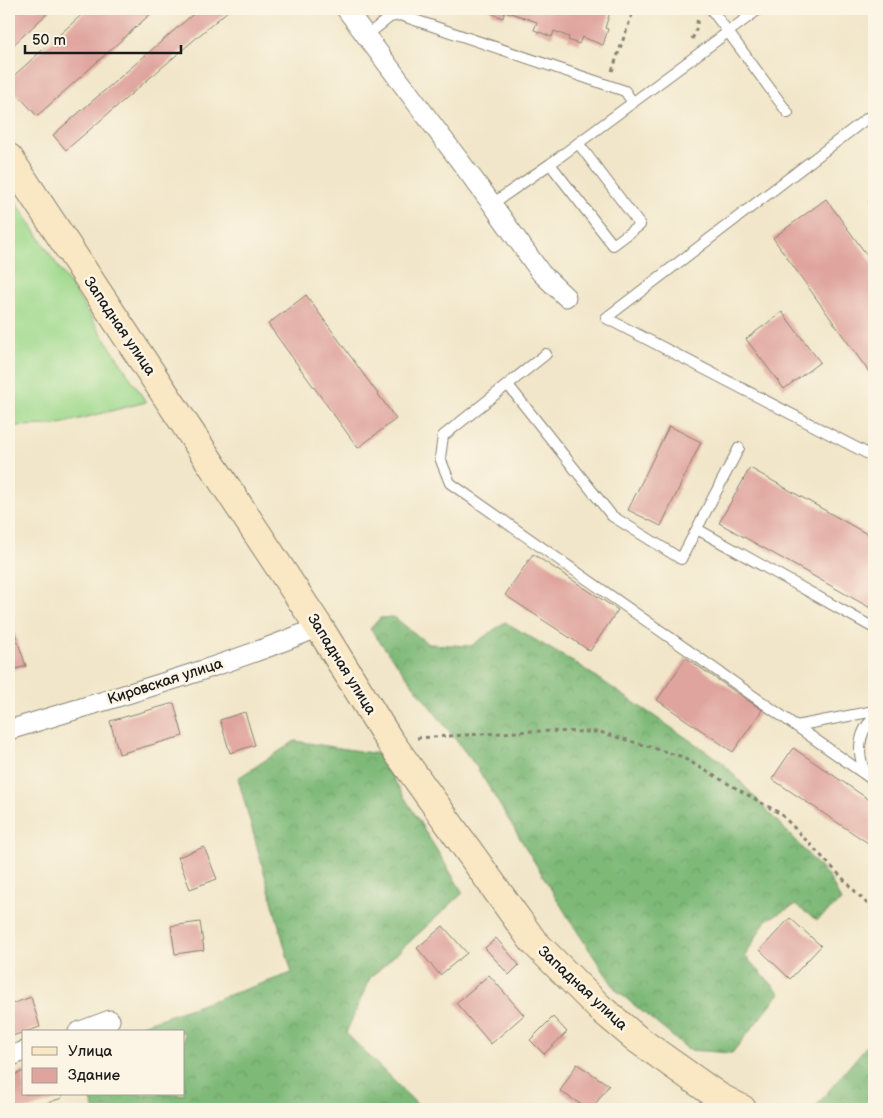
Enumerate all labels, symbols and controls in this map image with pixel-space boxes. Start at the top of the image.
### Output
scale bar [25,22,181,54]
text: 50 m [32,31,66,50]
street label: Западная улица [79,273,160,380]
street label: Западная улица [303,610,380,718]
street label: Кировская улица [105,654,225,709]
street label: Западная улица [534,942,631,1035]
legend [22,1030,185,1096]
text: Улица [68,1042,113,1061]
text: Здание [68,1066,120,1085]

